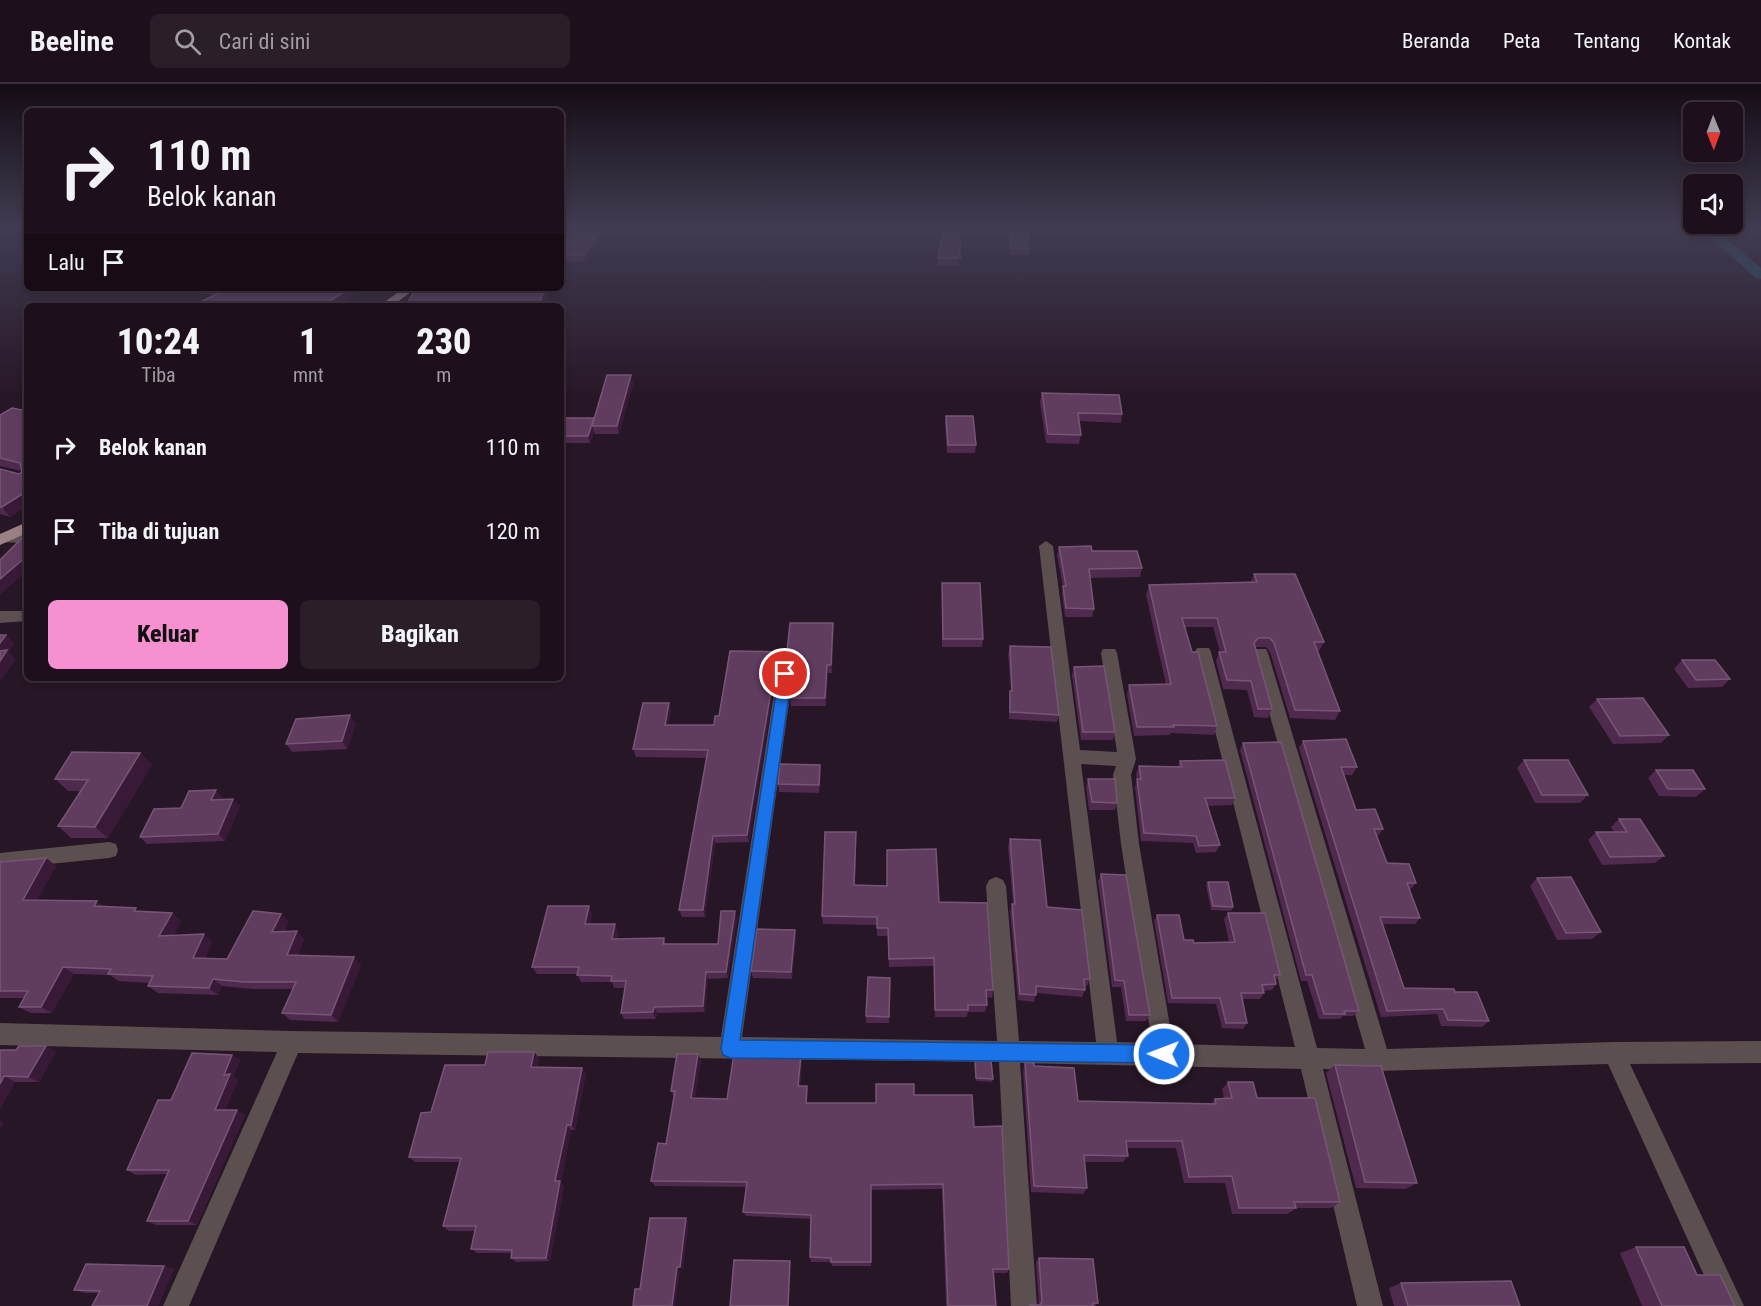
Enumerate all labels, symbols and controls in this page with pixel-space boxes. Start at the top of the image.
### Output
search box [150,14,570,68]
text: Beeline [30,25,114,58]
icon: search [171,25,204,58]
text: Cari di sini [219,29,310,54]
text: Beranda [1402,29,1470,53]
text: Peta [1503,29,1541,53]
text: Tentang [1574,29,1640,53]
text: Kontak [1673,29,1731,53]
north arrow [1683,102,1743,162]
map controls [1683,102,1743,234]
text: 110 m [147,131,252,180]
icon: right [48,132,126,210]
button: sound [1683,174,1743,234]
text: Belok kanan [147,181,277,213]
icon: arrive [97,246,130,279]
text: Lalu [48,250,85,275]
text: 10:24 [117,321,200,363]
text: 1 [299,321,317,363]
text: 230 [416,321,471,363]
text: Tiba [141,363,176,387]
text: mnt [293,363,324,387]
text: m [436,363,451,387]
icon: right [48,431,81,464]
text: Belok kanan [99,435,207,460]
text: 110 m [486,435,540,460]
icon: arrive [48,515,81,548]
text: Tiba di tujuan [99,519,219,544]
text: 120 m [486,519,540,544]
button: Keluar [48,600,288,669]
button: Bagikan [300,600,540,669]
pin [759,648,810,699]
icon: arrive [768,657,801,690]
position arrow [1132,1022,1196,1086]

